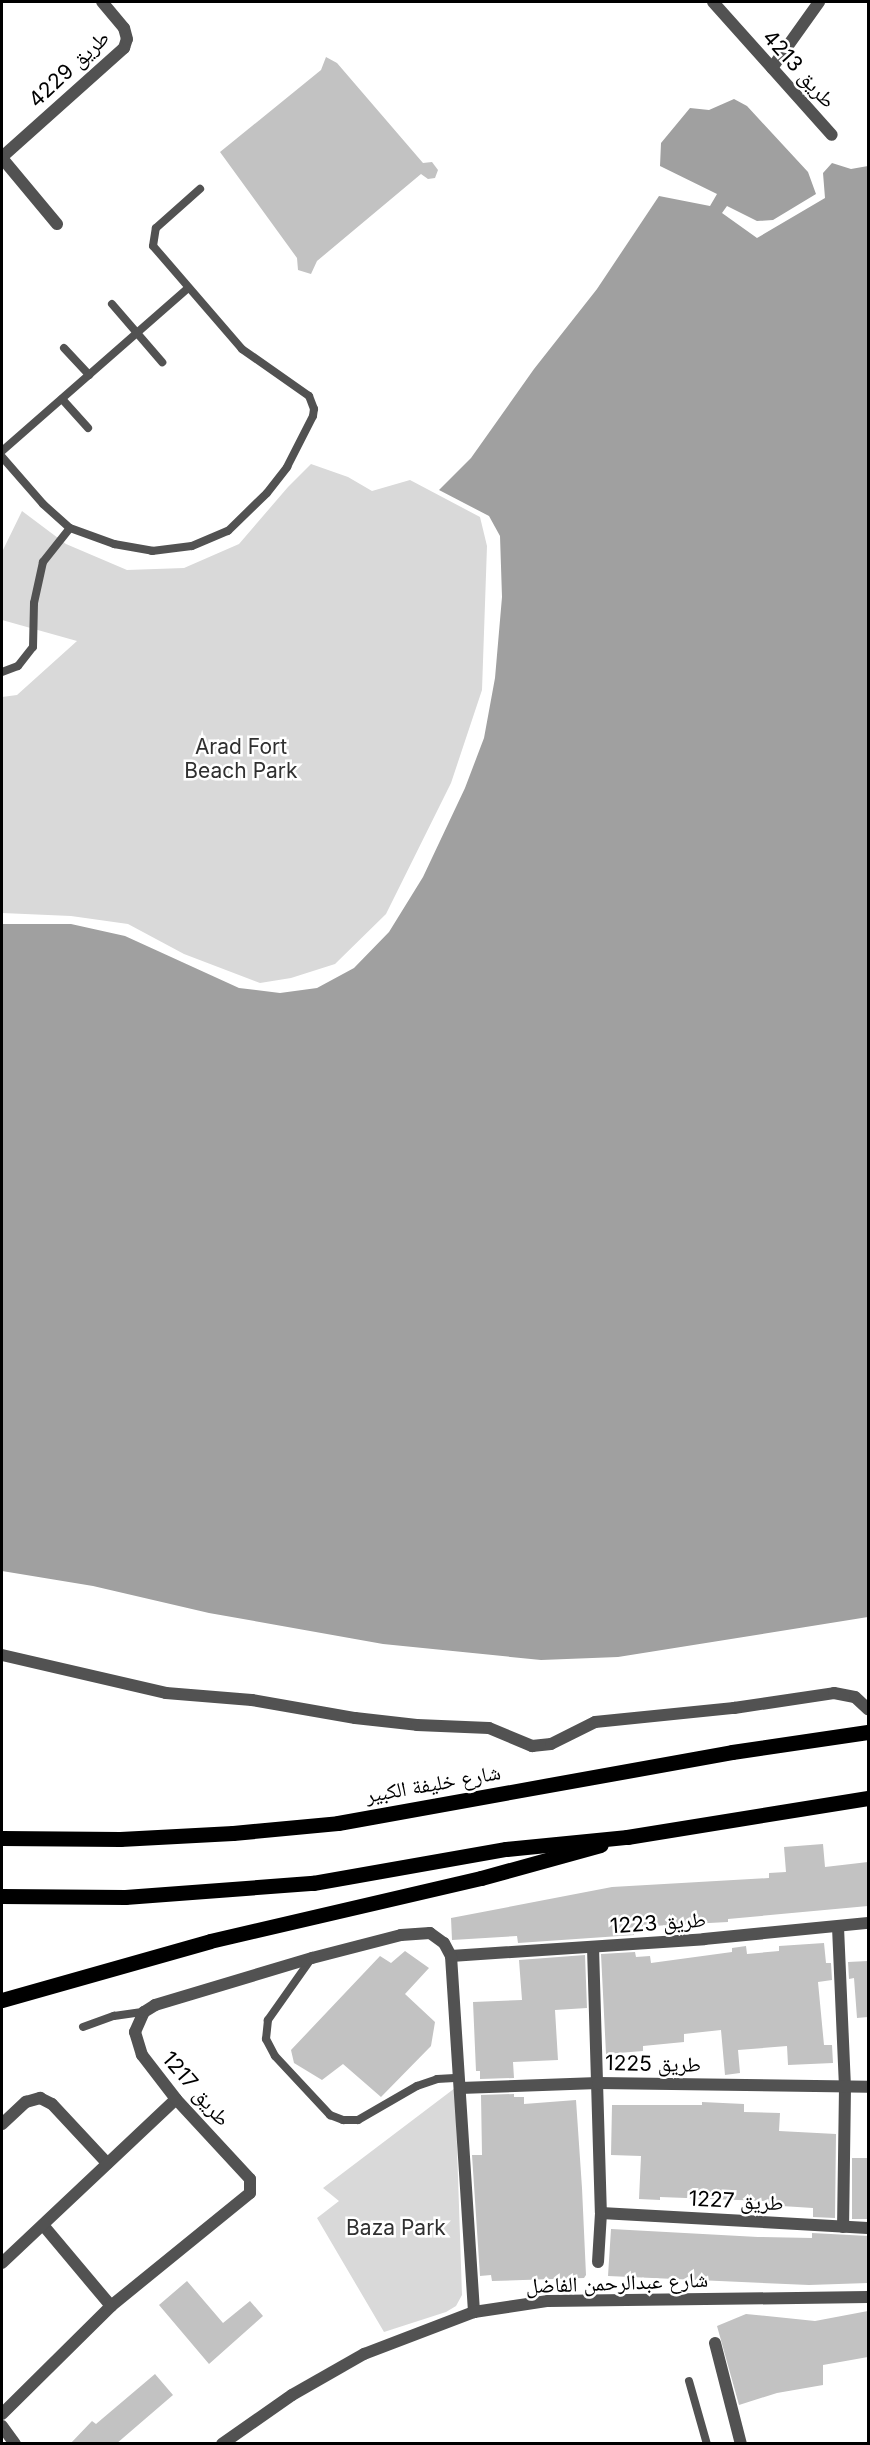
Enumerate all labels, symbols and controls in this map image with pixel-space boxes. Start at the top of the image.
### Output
street label: طريق 4229 [23,25,115,113]
street label: طريق 4213 [757,25,841,113]
park label: Arad Fort Beach Park [184,734,298,784]
street label: شارع خليفة الكبير [364,1760,502,1808]
street label: طريق 1223 [609,1907,707,1939]
street label: طريق 1217 [157,2047,235,2131]
street label: طريق 1225 [605,2051,701,2077]
street label: طريق 1227 [688,2186,784,2216]
park label: Baza Park [346,2215,446,2241]
street label: شارع عبدالرحمن الفاضل [525,2267,709,2299]

